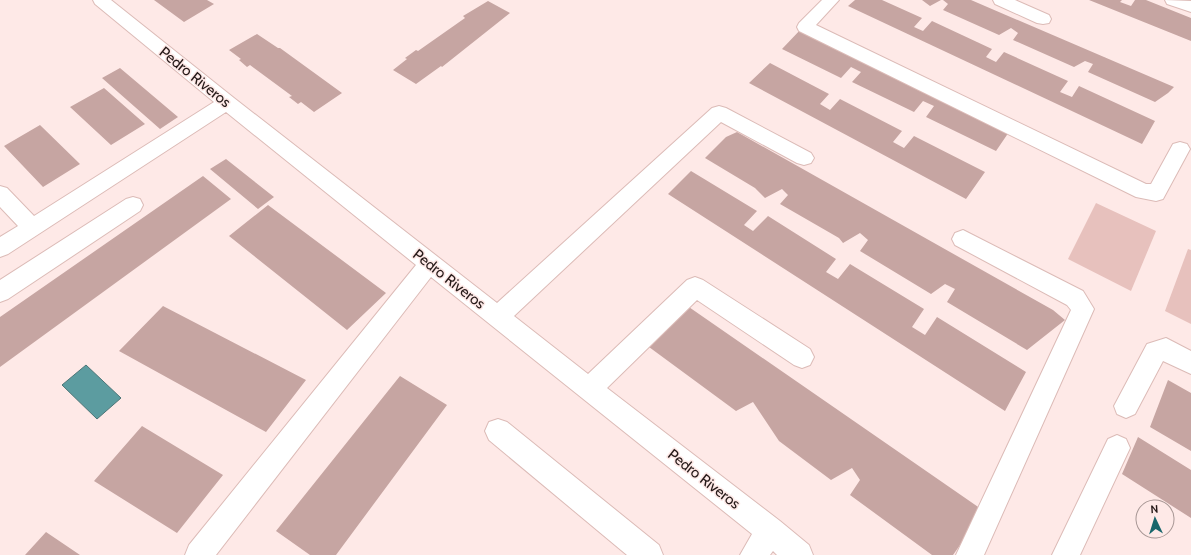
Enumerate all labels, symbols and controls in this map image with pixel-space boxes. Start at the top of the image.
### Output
street label: Pedro Riveros [156,43,234,111]
street label: Pedro Riveros [409,245,489,313]
street label: Pedro Riveros [664,445,744,513]
north arrow [1135,499,1175,539]
text: N [1150,502,1159,516]

